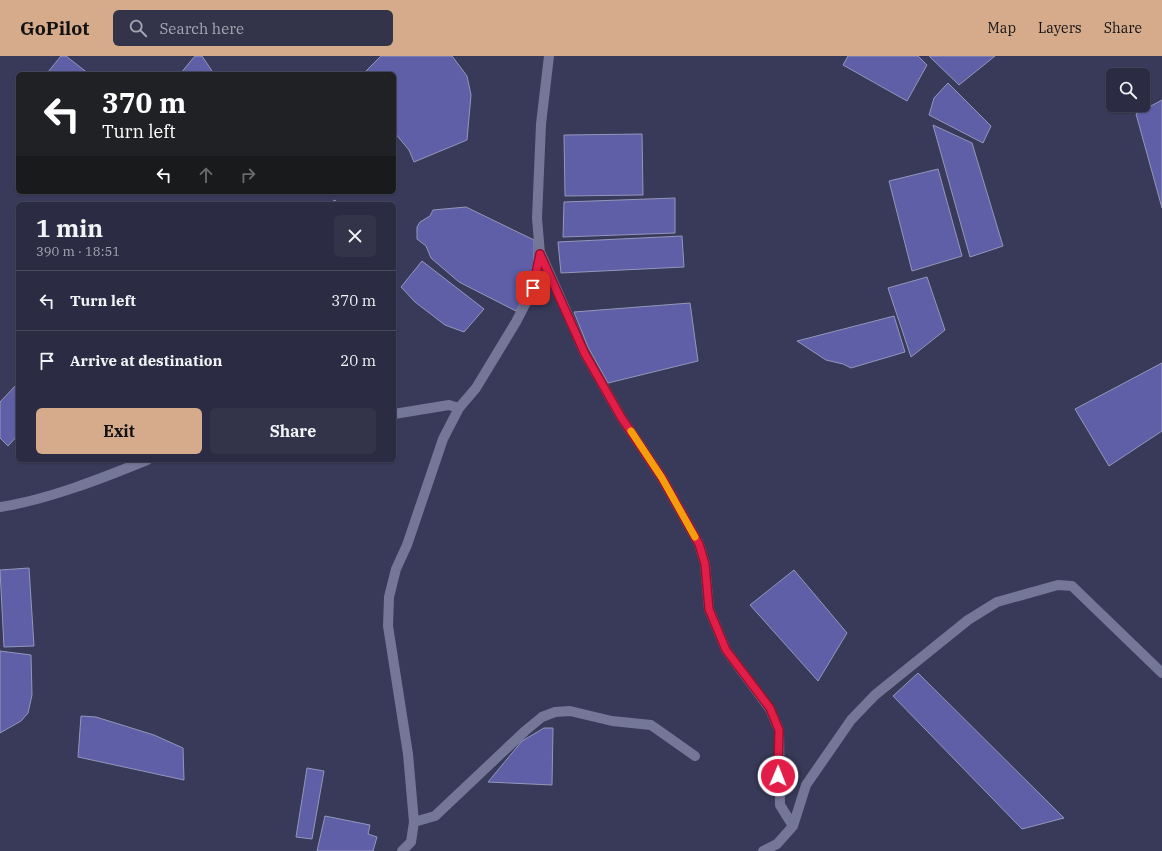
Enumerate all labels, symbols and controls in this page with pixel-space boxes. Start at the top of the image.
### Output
search box [113,10,393,46]
text: GoPilot [20,16,89,40]
icon: search [127,17,149,39]
text: Search here [159,19,244,38]
text: Map [988,19,1016,37]
text: Layers [1038,19,1082,37]
text: Share [1104,19,1142,37]
map controls [1106,68,1150,112]
button: search [1106,68,1150,112]
text: 370 m [102,84,186,121]
icon: left [36,88,88,140]
text: Turn left [102,120,176,143]
icon: left [153,164,175,186]
icon: ahead [195,164,217,186]
icon: right [237,164,259,186]
text: 1 min [36,212,103,244]
button: close [334,215,376,257]
text: 390 m · 18:51 [36,243,120,260]
pin [516,271,550,305]
icon: arrive [522,277,544,299]
icon: left [36,290,58,312]
text: Turn left [70,291,136,310]
text: 370 m [331,291,376,310]
icon: arrive [36,350,58,372]
text: Arrive at destination [70,351,222,370]
text: 20 m [340,351,376,370]
button: Exit [36,408,202,454]
button: Share [210,408,376,454]
position arrow [757,755,799,797]

